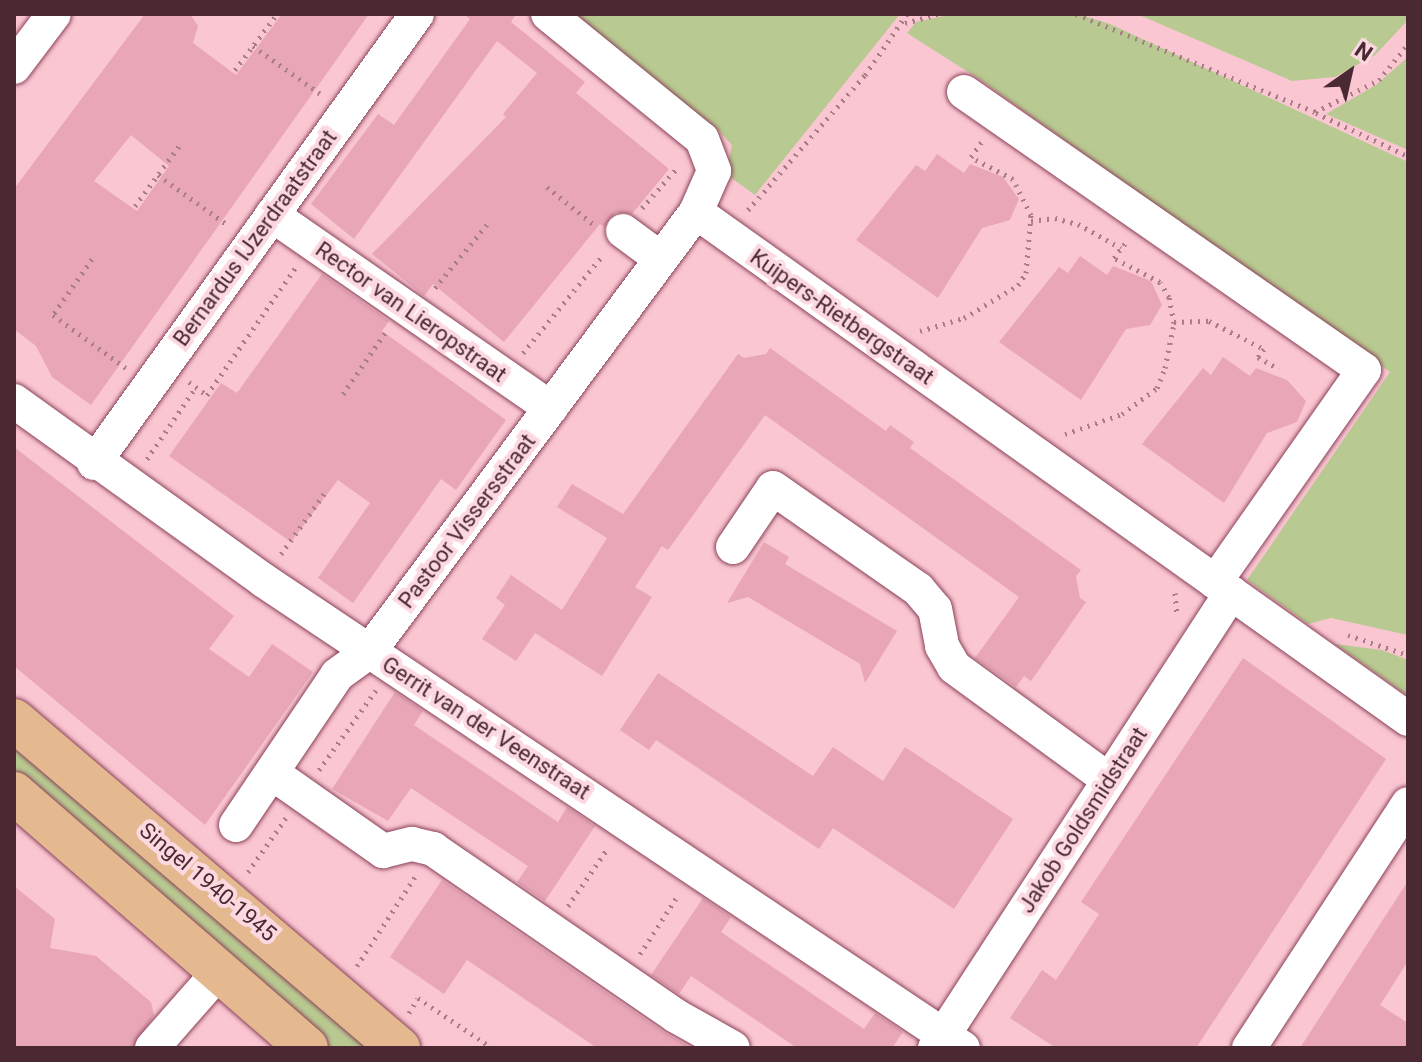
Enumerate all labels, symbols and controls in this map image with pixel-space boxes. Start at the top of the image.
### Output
north arrow [1310,32,1390,112]
text: N [1350,37,1377,66]
street label: Bernardus IJzerdraatstraat [168,125,342,351]
street label: Rector van Lieropstraat [310,236,512,388]
street label: Kuipers-Rietbergstraat [745,244,939,390]
street label: Pastoor Vissersstraat [393,429,541,613]
street label: Gerrit van der Veenstraat [377,651,595,805]
street label: Jakob Goldsmidstraat [1013,722,1153,918]
street label: Singel 1940-1945 [134,817,282,947]

